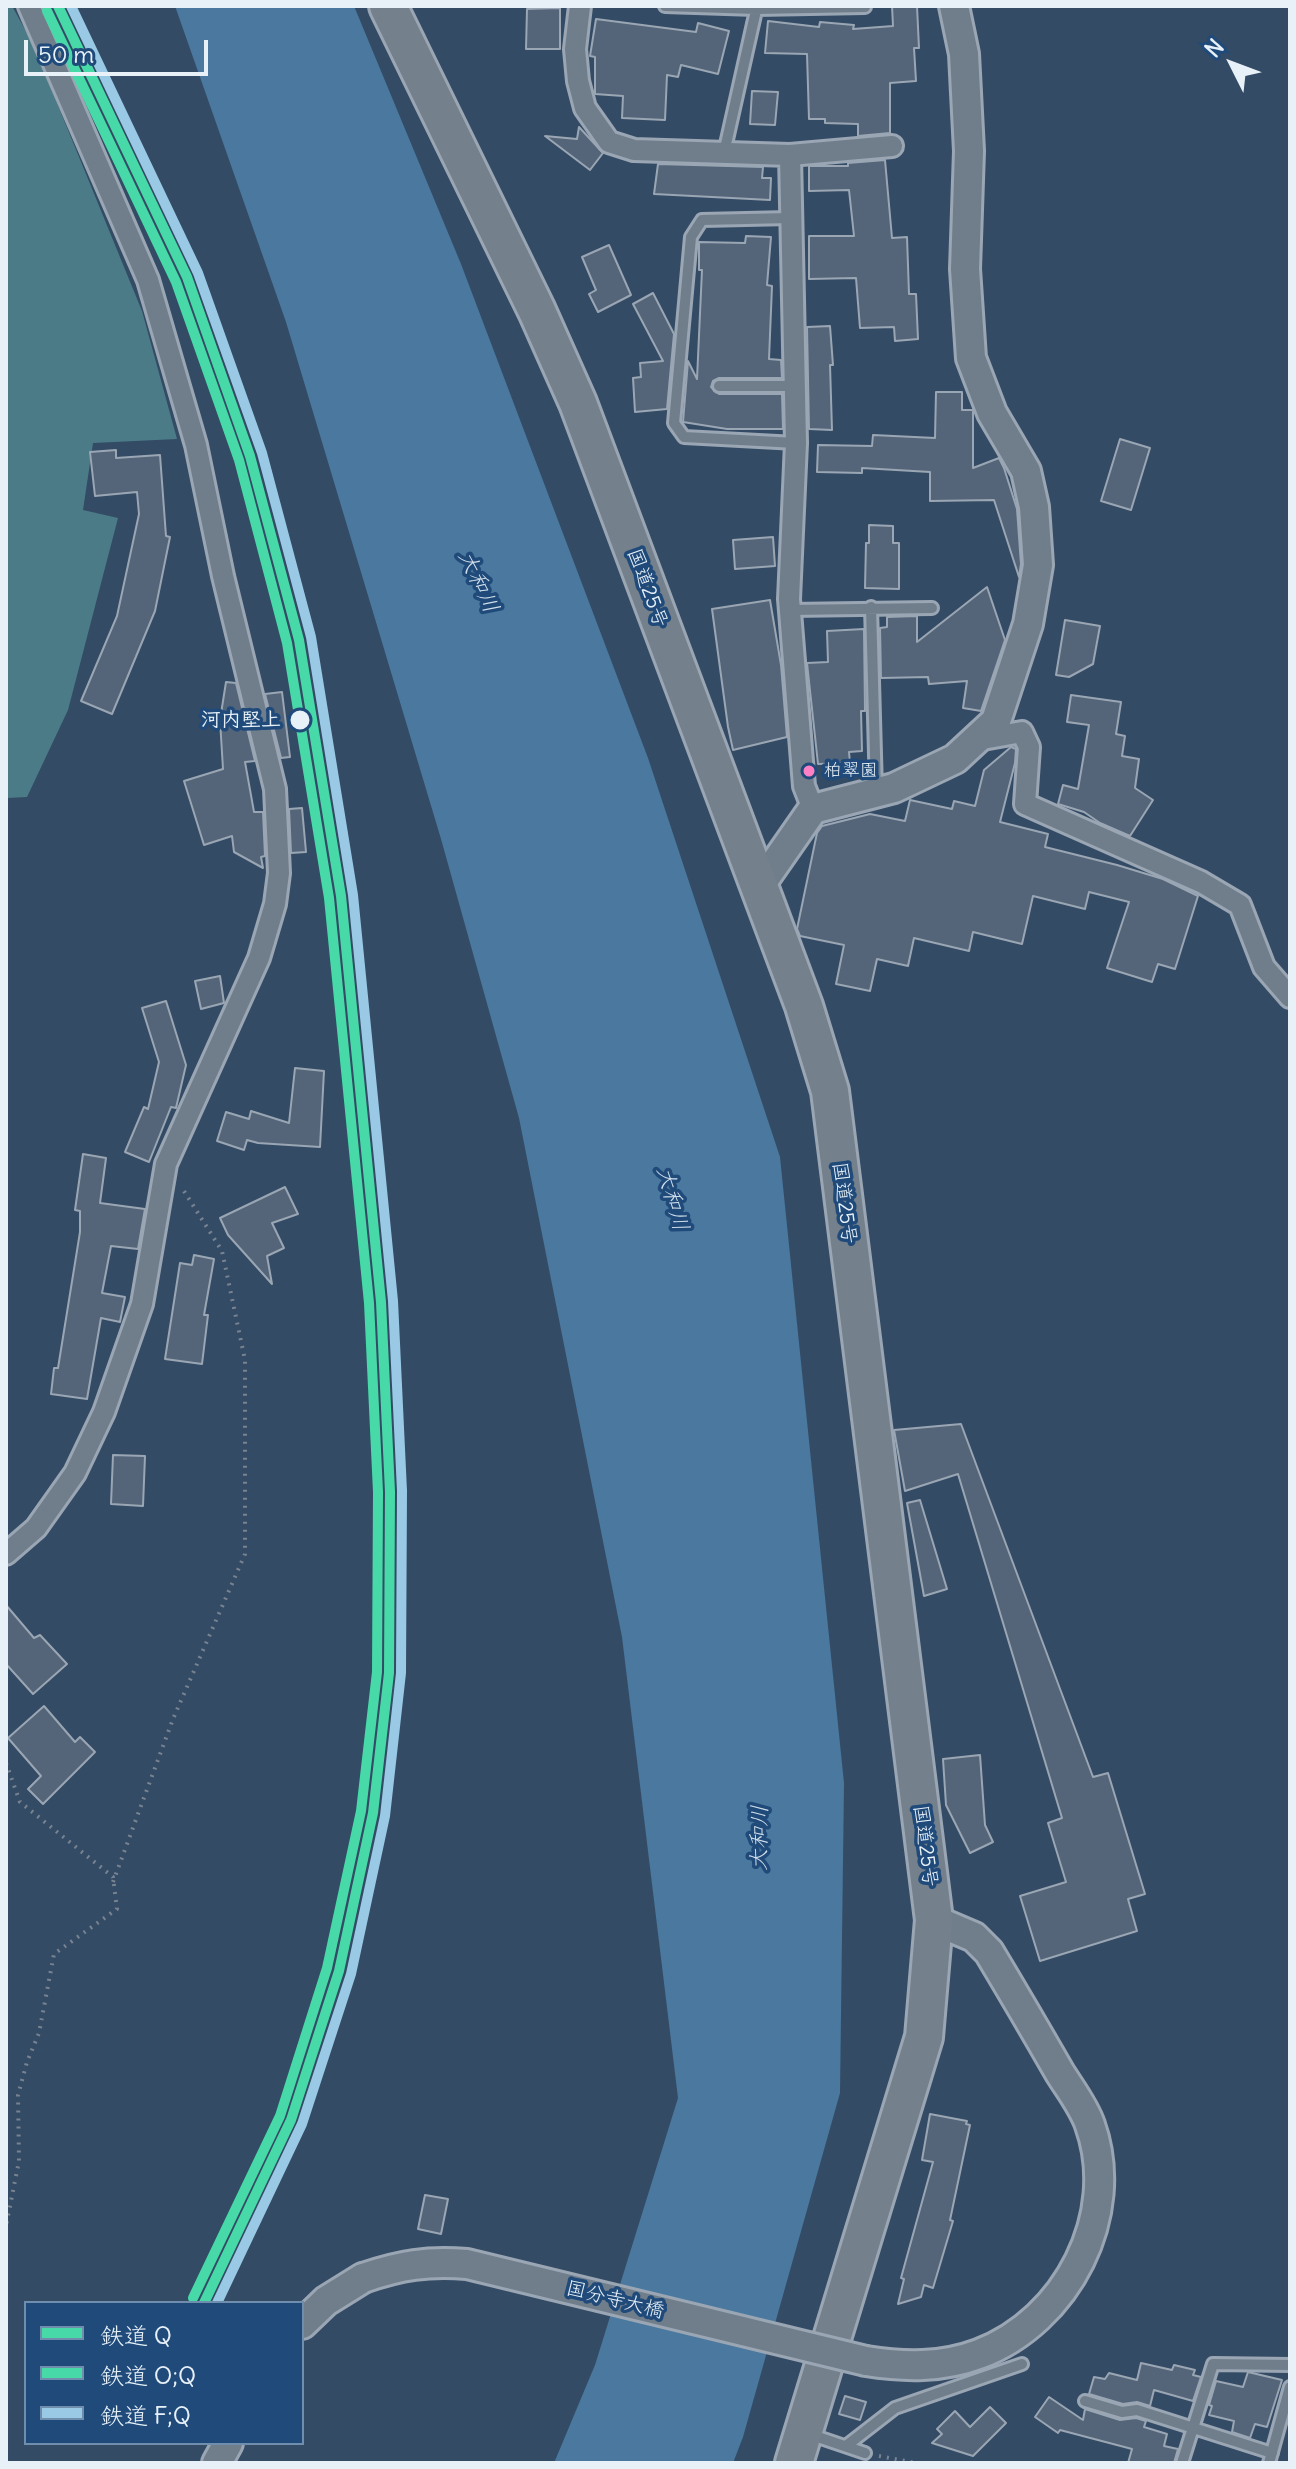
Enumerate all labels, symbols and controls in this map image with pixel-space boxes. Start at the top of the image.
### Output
scale bar [28,24,212,74]
north arrow [1192,24,1272,104]
text: N [1199,33,1230,63]
text: 50 m [38,39,94,69]
street label: 国道25号 [622,545,672,631]
water label: 大和川 [452,547,504,617]
place label: 河内堅上 [201,708,281,732]
marker: 河内堅上 [288,708,312,732]
place label: 柏翠園 [824,760,878,782]
marker: 柏翠園 [801,763,817,779]
street label: 国道25号 [827,1161,861,1245]
water label: 大和川 [650,1164,694,1234]
street label: 国道25号 [908,1804,942,1888]
water label: 大和川 [746,1805,774,1871]
street label: 国分寺大橋 [564,2276,666,2324]
legend [24,2301,304,2445]
text: 鉄道 Q [100,2320,172,2350]
text: 鉄道 O;Q [100,2360,196,2390]
text: 鉄道 F;Q [100,2400,191,2430]

